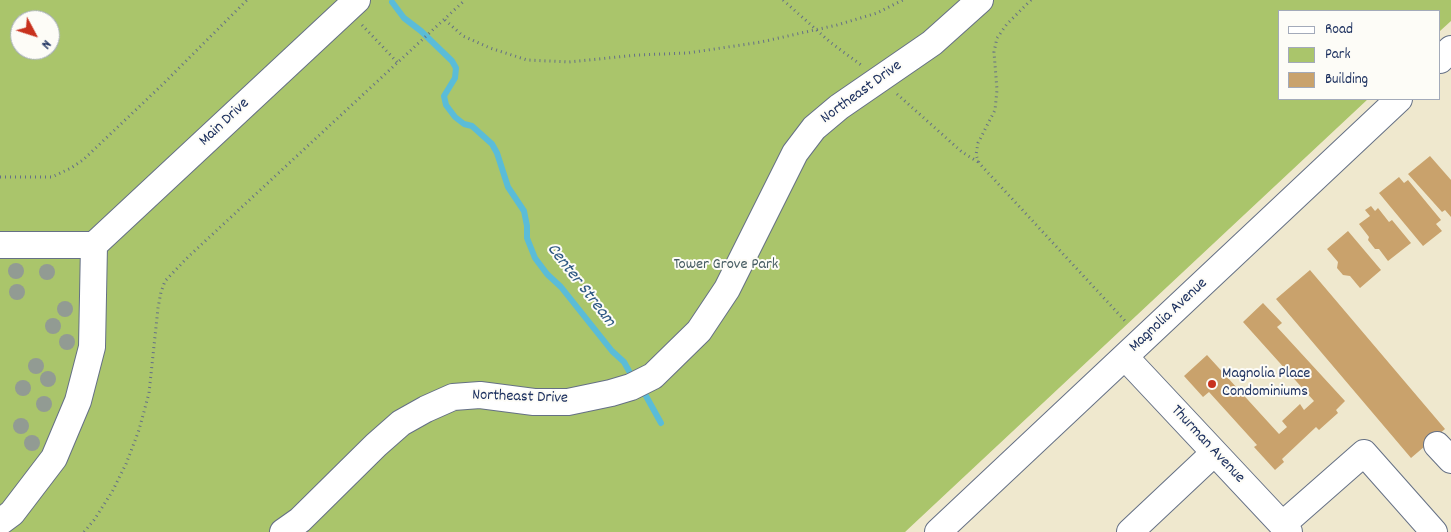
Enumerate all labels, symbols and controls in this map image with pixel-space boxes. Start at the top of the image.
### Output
north arrow [10,10,60,60]
legend [1278,10,1441,100]
text: Road [1325,19,1353,41]
text: N [36,35,56,53]
text: Park [1325,44,1351,66]
street label: Northeast Drive [818,57,906,129]
text: Building [1325,69,1368,91]
street label: Main Drive [196,95,254,151]
water label: Center Stream [541,240,619,332]
park label: Tower Grove Park [674,256,778,276]
street label: Magnolia Avenue [1126,275,1212,357]
place label: Magnolia Place Condominiums [1222,365,1310,403]
marker: Magnolia Place Condominiums [1206,378,1218,390]
street label: Northeast Drive [472,387,568,409]
street label: Thurman Avenue [1166,402,1248,488]

